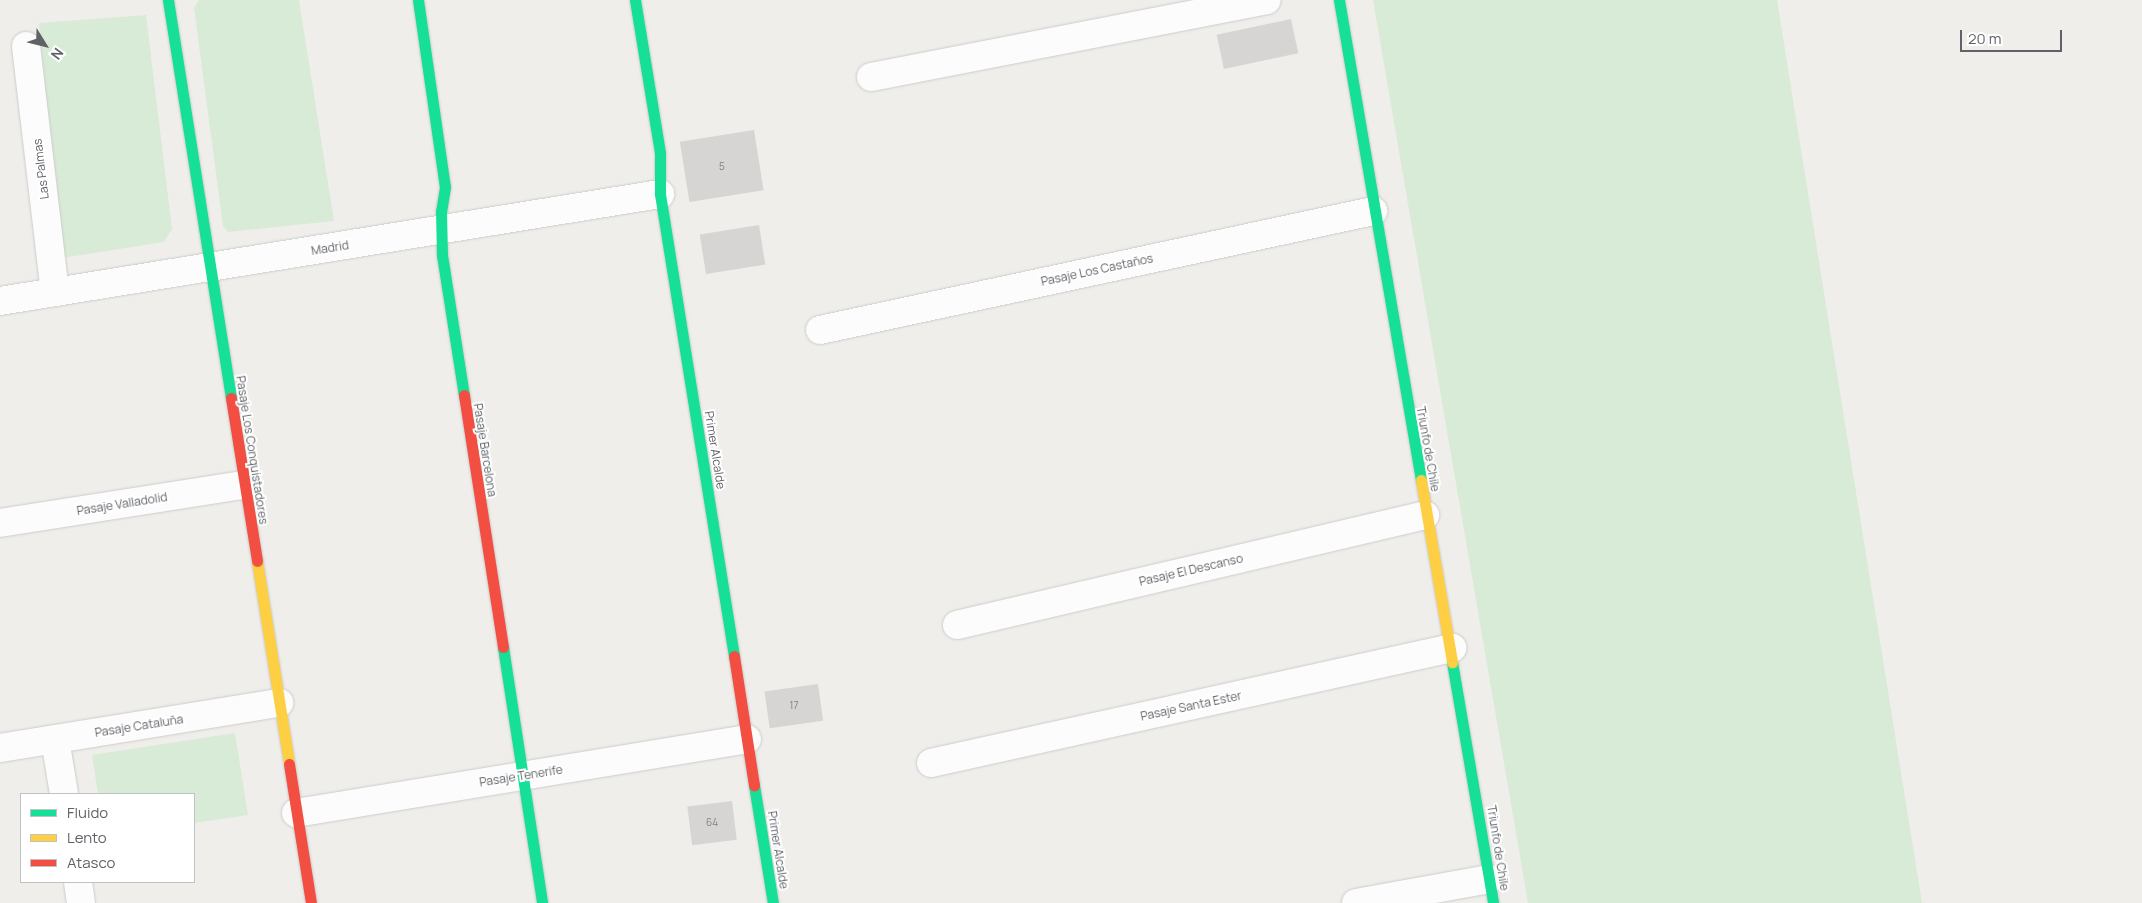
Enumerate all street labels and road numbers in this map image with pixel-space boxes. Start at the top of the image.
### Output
street label: Las Palmas [30,138,52,200]
street label: Madrid [310,238,350,258]
street label: Pasaje Los Castaños [1040,251,1154,289]
street label: Pasaje Los Conquistadores [233,375,271,525]
street label: Pasaje Barcelona [471,402,499,498]
street label: Triunfo de Chile [1413,405,1443,493]
street label: Primer Alcalde [702,410,728,490]
street label: Pasaje Valladolid [76,490,168,518]
street label: Pasaje El Descanso [1138,551,1244,589]
street label: Pasaje Santa Ester [1139,688,1243,724]
street label: Pasaje Cataluña [94,712,184,740]
street label: Pasaje Tenerife [478,762,564,790]
street label: Triunfo de Chile [1484,804,1512,892]
street label: Primer Alcalde [765,810,791,890]

